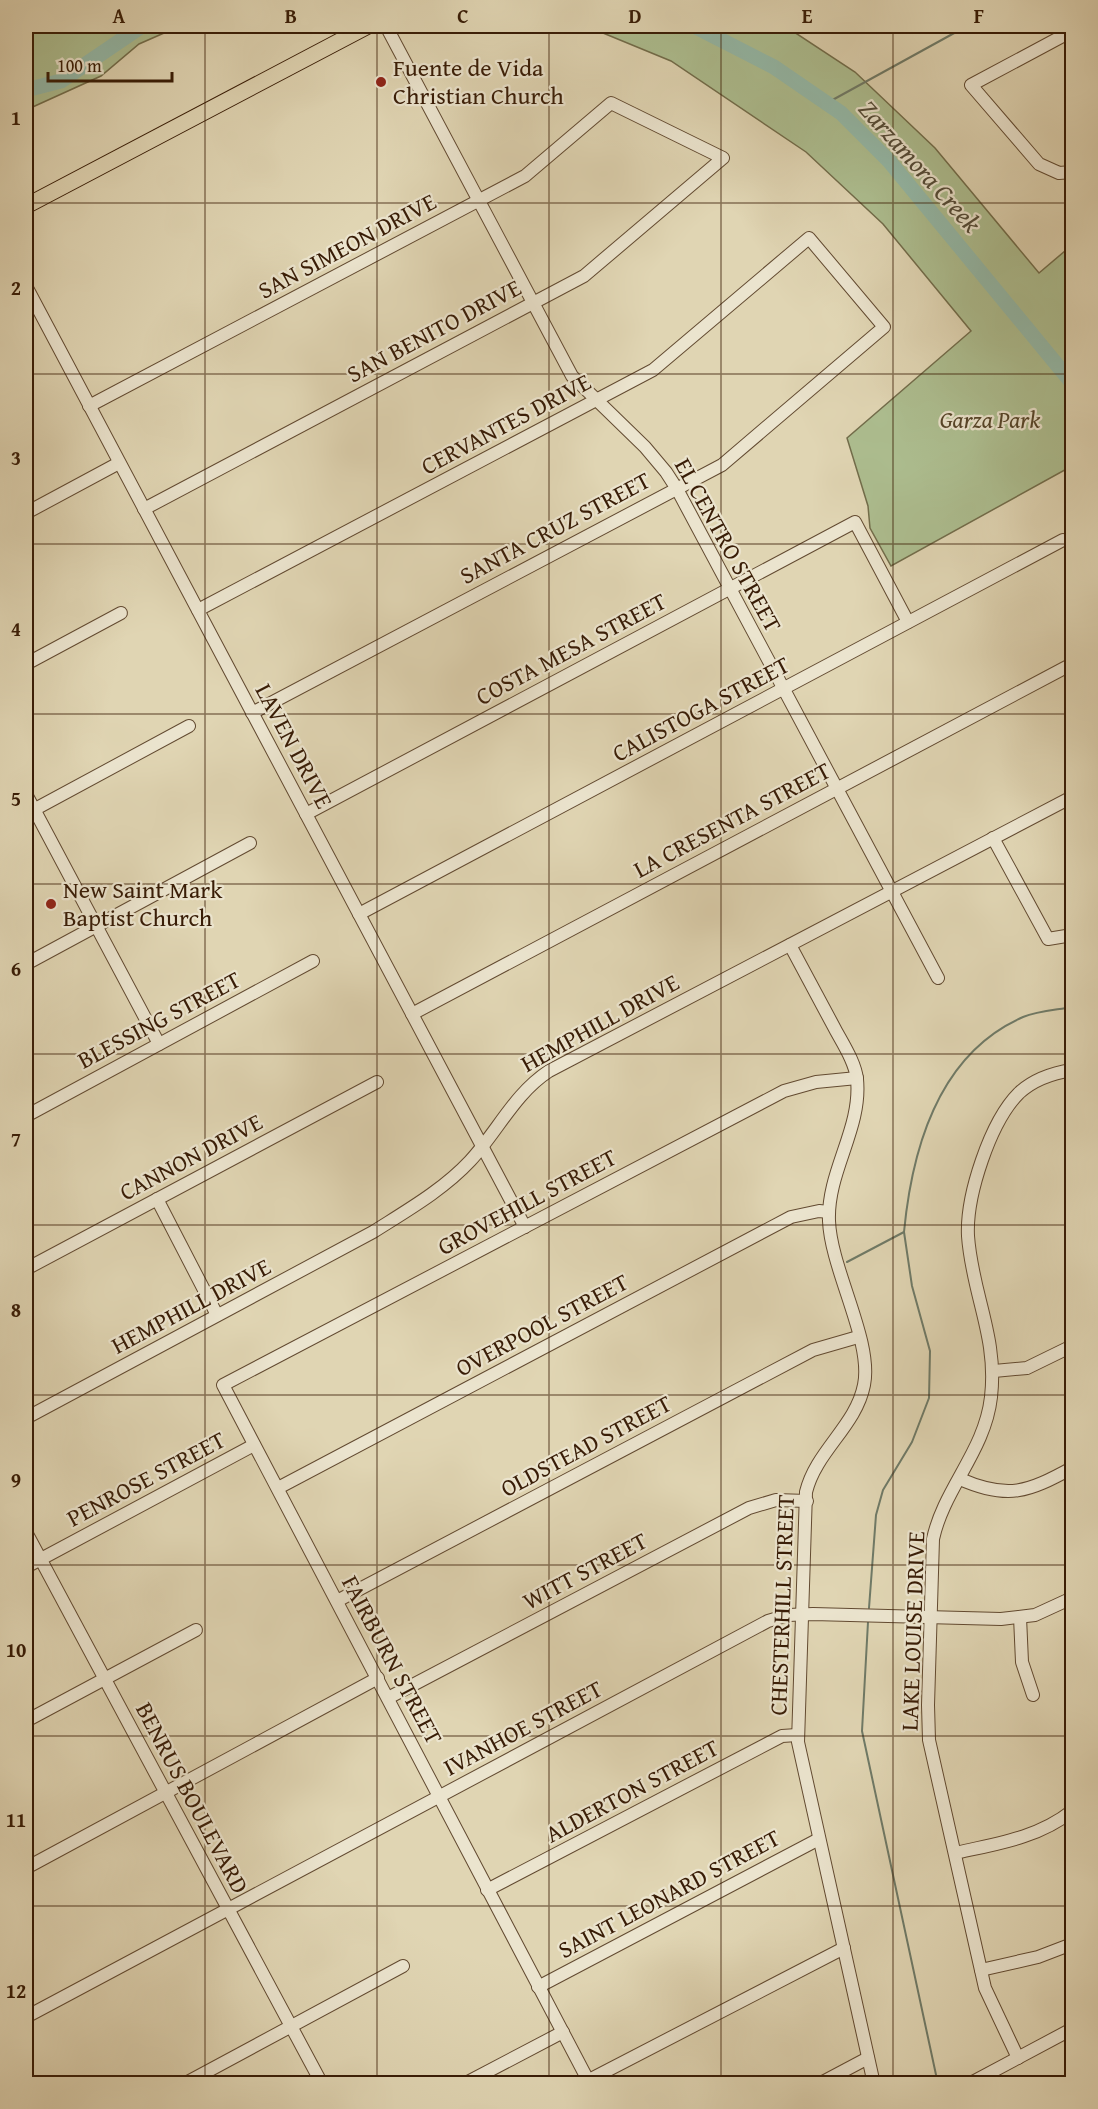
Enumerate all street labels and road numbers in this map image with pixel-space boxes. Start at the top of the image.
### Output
street label: SAN SIMEON DRIVE [251,184,442,307]
street label: SAN BENITO DRIVE [340,270,527,391]
street label: CERVANTES DRIVE [415,364,597,483]
street label: EL CENTRO STREET [666,451,791,638]
street label: SANTA CRUZ STREET [453,463,656,593]
street label: COSTA MESA STREET [469,584,672,714]
street label: CALISTOGA STREET [606,647,796,770]
street label: LAVEN DRIVE [247,677,342,814]
street label: LA CRESENTA STREET [627,753,837,886]
street label: BLESSING STREET [71,962,246,1077]
street label: HEMPHILL DRIVE [514,965,685,1081]
street label: CANNON DRIVE [113,1104,269,1209]
street label: GROVEHILL STREET [431,1140,623,1264]
street label: HEMPHILL DRIVE [105,1249,277,1362]
street label: OVERPOOL STREET [449,1264,634,1385]
street label: OLDSTEAD STREET [494,1386,678,1505]
street label: PENROSE STREET [60,1422,231,1535]
street label: CHESTERHILL STREET [760,1494,803,1716]
street label: WITT STREET [516,1523,653,1618]
street label: LAKE LOUISE DRIVE [892,1530,933,1732]
street label: FAIRBURN STREET [333,1569,452,1750]
street label: IVANHOE STREET [437,1671,609,1784]
street label: BENRUS BOULEVARD [127,1696,258,1900]
street label: ALDERTON STREET [539,1730,725,1851]
street label: SAINT LEONARD STREET [551,1820,786,1967]

